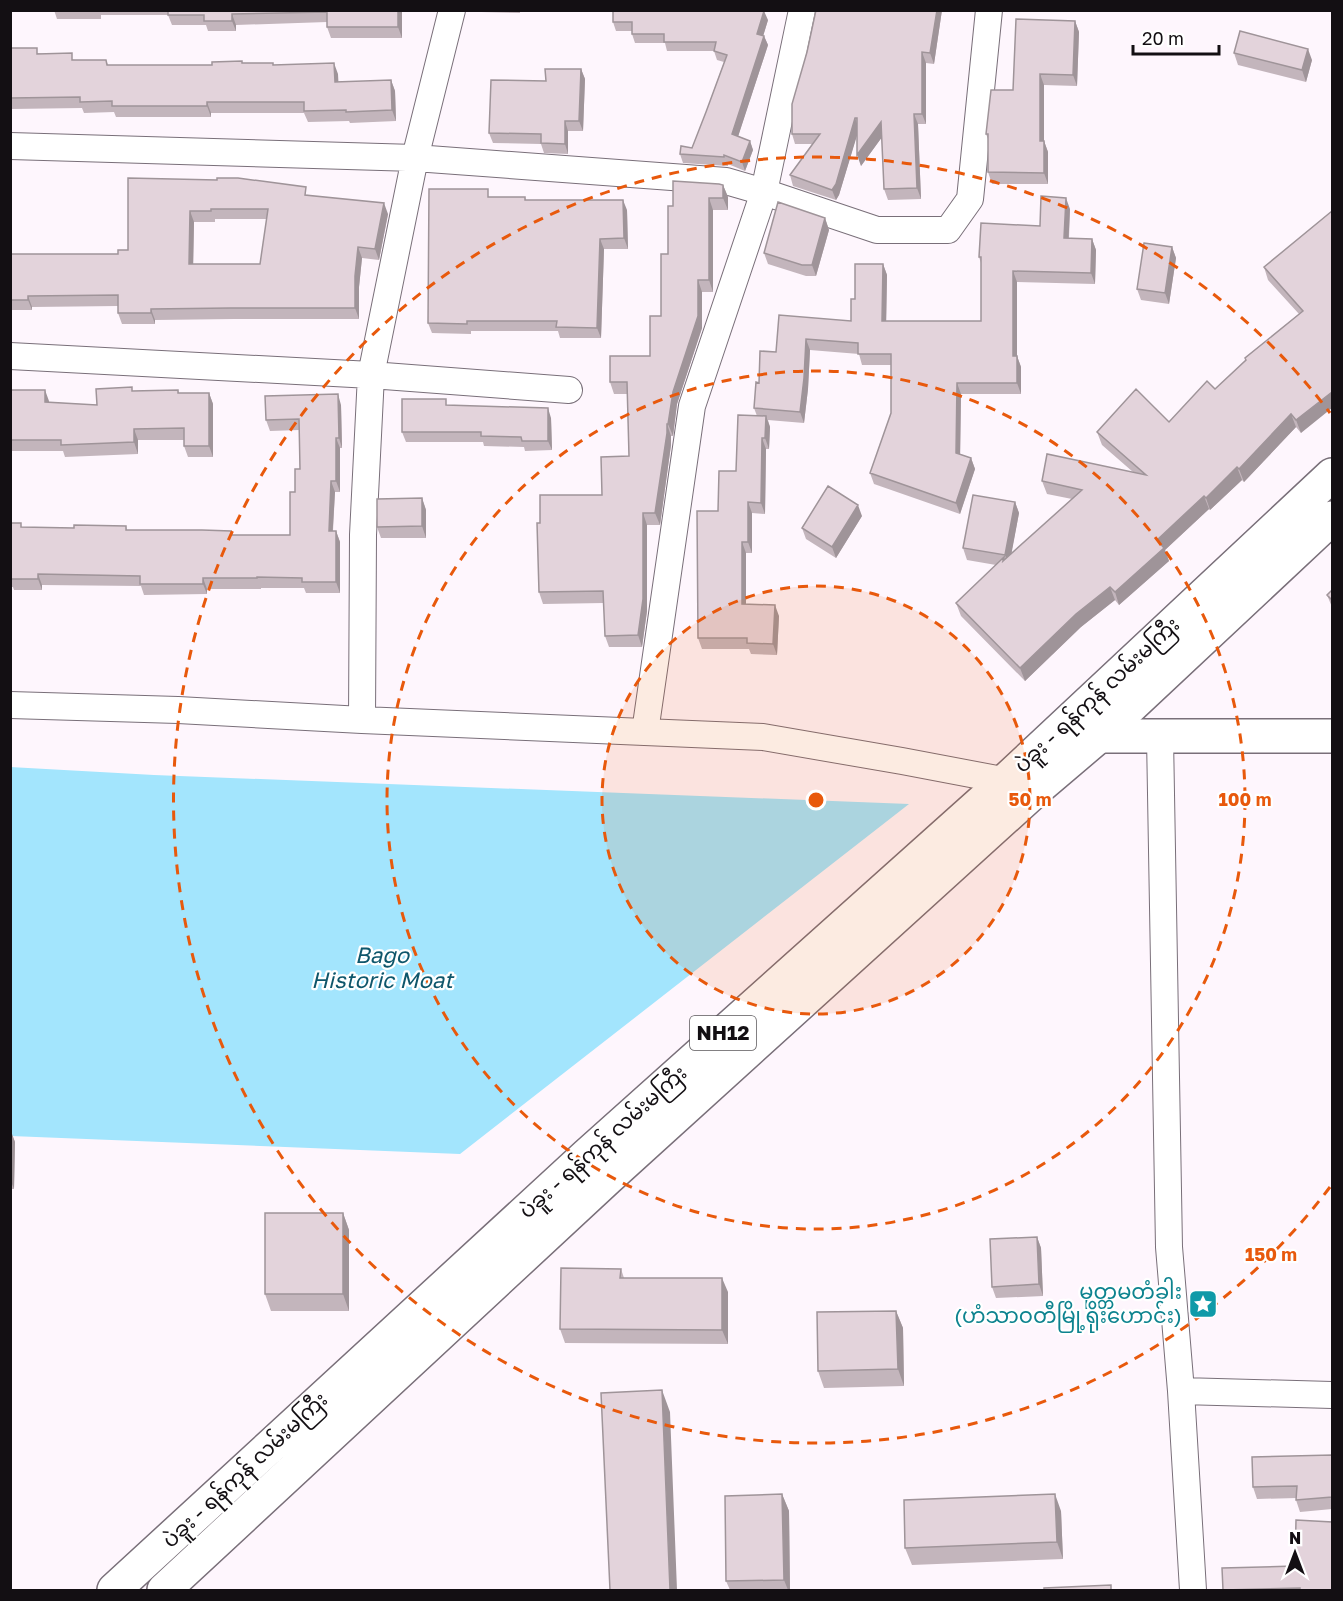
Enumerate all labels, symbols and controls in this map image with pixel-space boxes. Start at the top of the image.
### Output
scale bar [1133,18,1218,56]
text: 20 m [1142,27,1184,49]
street label: ပဲခူး - ရန်ကုန် လမ်းမကြီး [1007,610,1188,781]
text: 50 m [1009,788,1051,810]
text: 100 m [1219,788,1271,810]
centre of rings [806,790,826,810]
water label: Bago Historic Moat [311,941,455,993]
road number: NH12 [690,1016,756,1050]
street label: ပဲခူး - ရန်ကုန် လမ်းမကြီး [512,1058,695,1227]
text: 150 m [1245,1243,1297,1265]
place label: မုတ္တမတံခါး (ဟံသာဝတီမြို့ရိုးဟောင်း) [954,1277,1182,1333]
place icon: မုတ္တမတံခါး (ဟံသာဝတီမြို့ရိုးဟောင်း) [1187,1288,1219,1320]
street label: ပဲခူး - ရန်ကုန် လမ်းမကြီး [155,1385,336,1556]
north arrow [1265,1523,1325,1583]
text: N [1289,1528,1301,1548]

